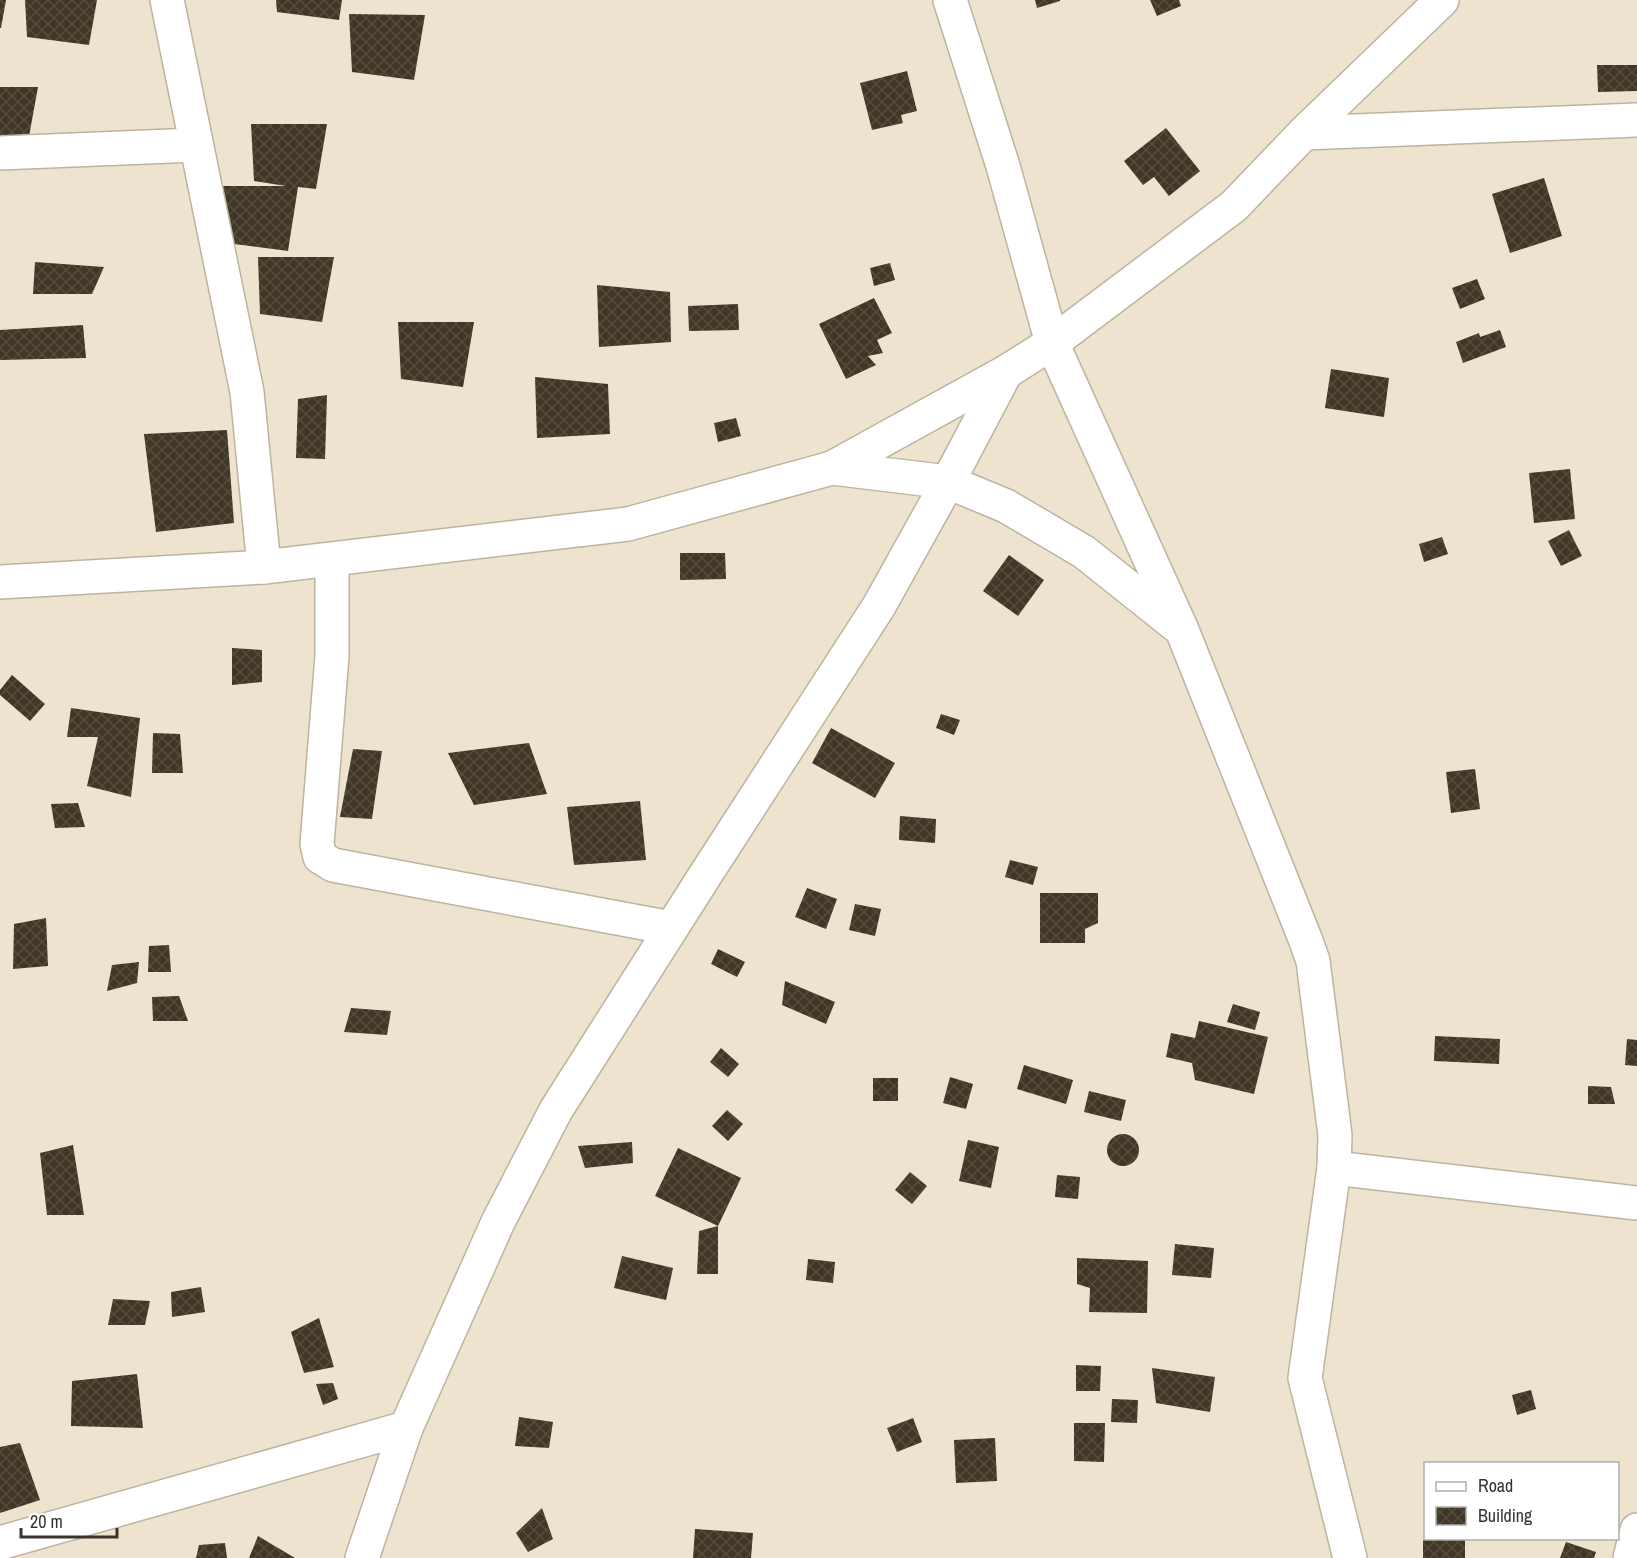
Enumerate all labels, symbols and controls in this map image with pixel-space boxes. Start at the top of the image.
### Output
legend [1424,1462,1619,1540]
text: Road [1478,1473,1513,1498]
scale bar [21,1501,117,1539]
text: Building [1478,1503,1533,1528]
text: 20 m [30,1509,63,1534]

